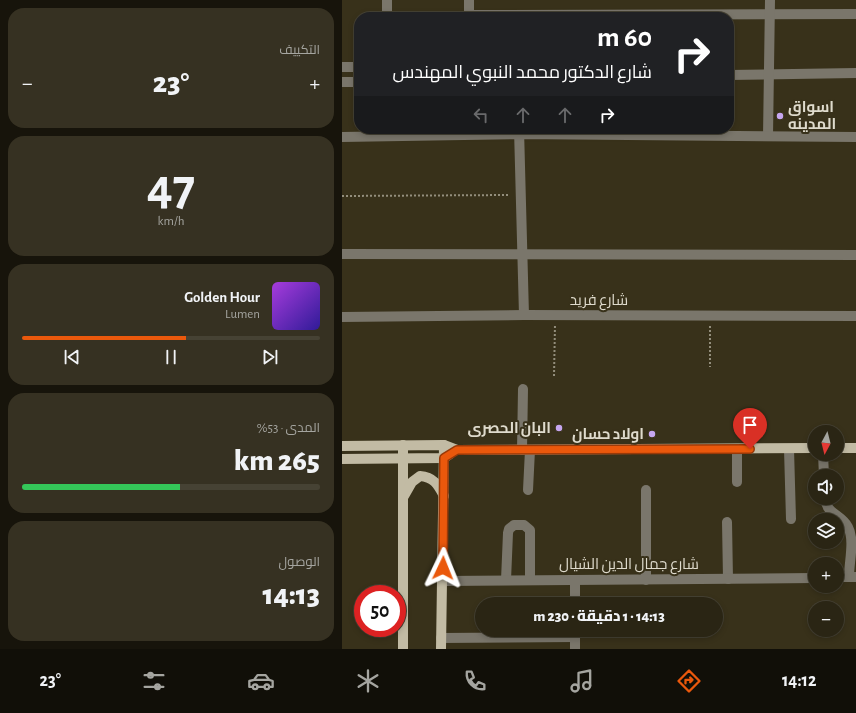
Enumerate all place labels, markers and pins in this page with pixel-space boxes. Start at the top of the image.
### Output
place label: اسواق المدينه [788,100,836,132]
marker: اسواق المدينه [775,111,785,121]
pin [733,408,767,449]
place label: البان الحصرى [468,421,551,437]
marker: البان الحصرى [554,423,564,433]
place label: اولاد حسان [572,427,644,443]
marker: اولاد حسان [647,429,657,439]

